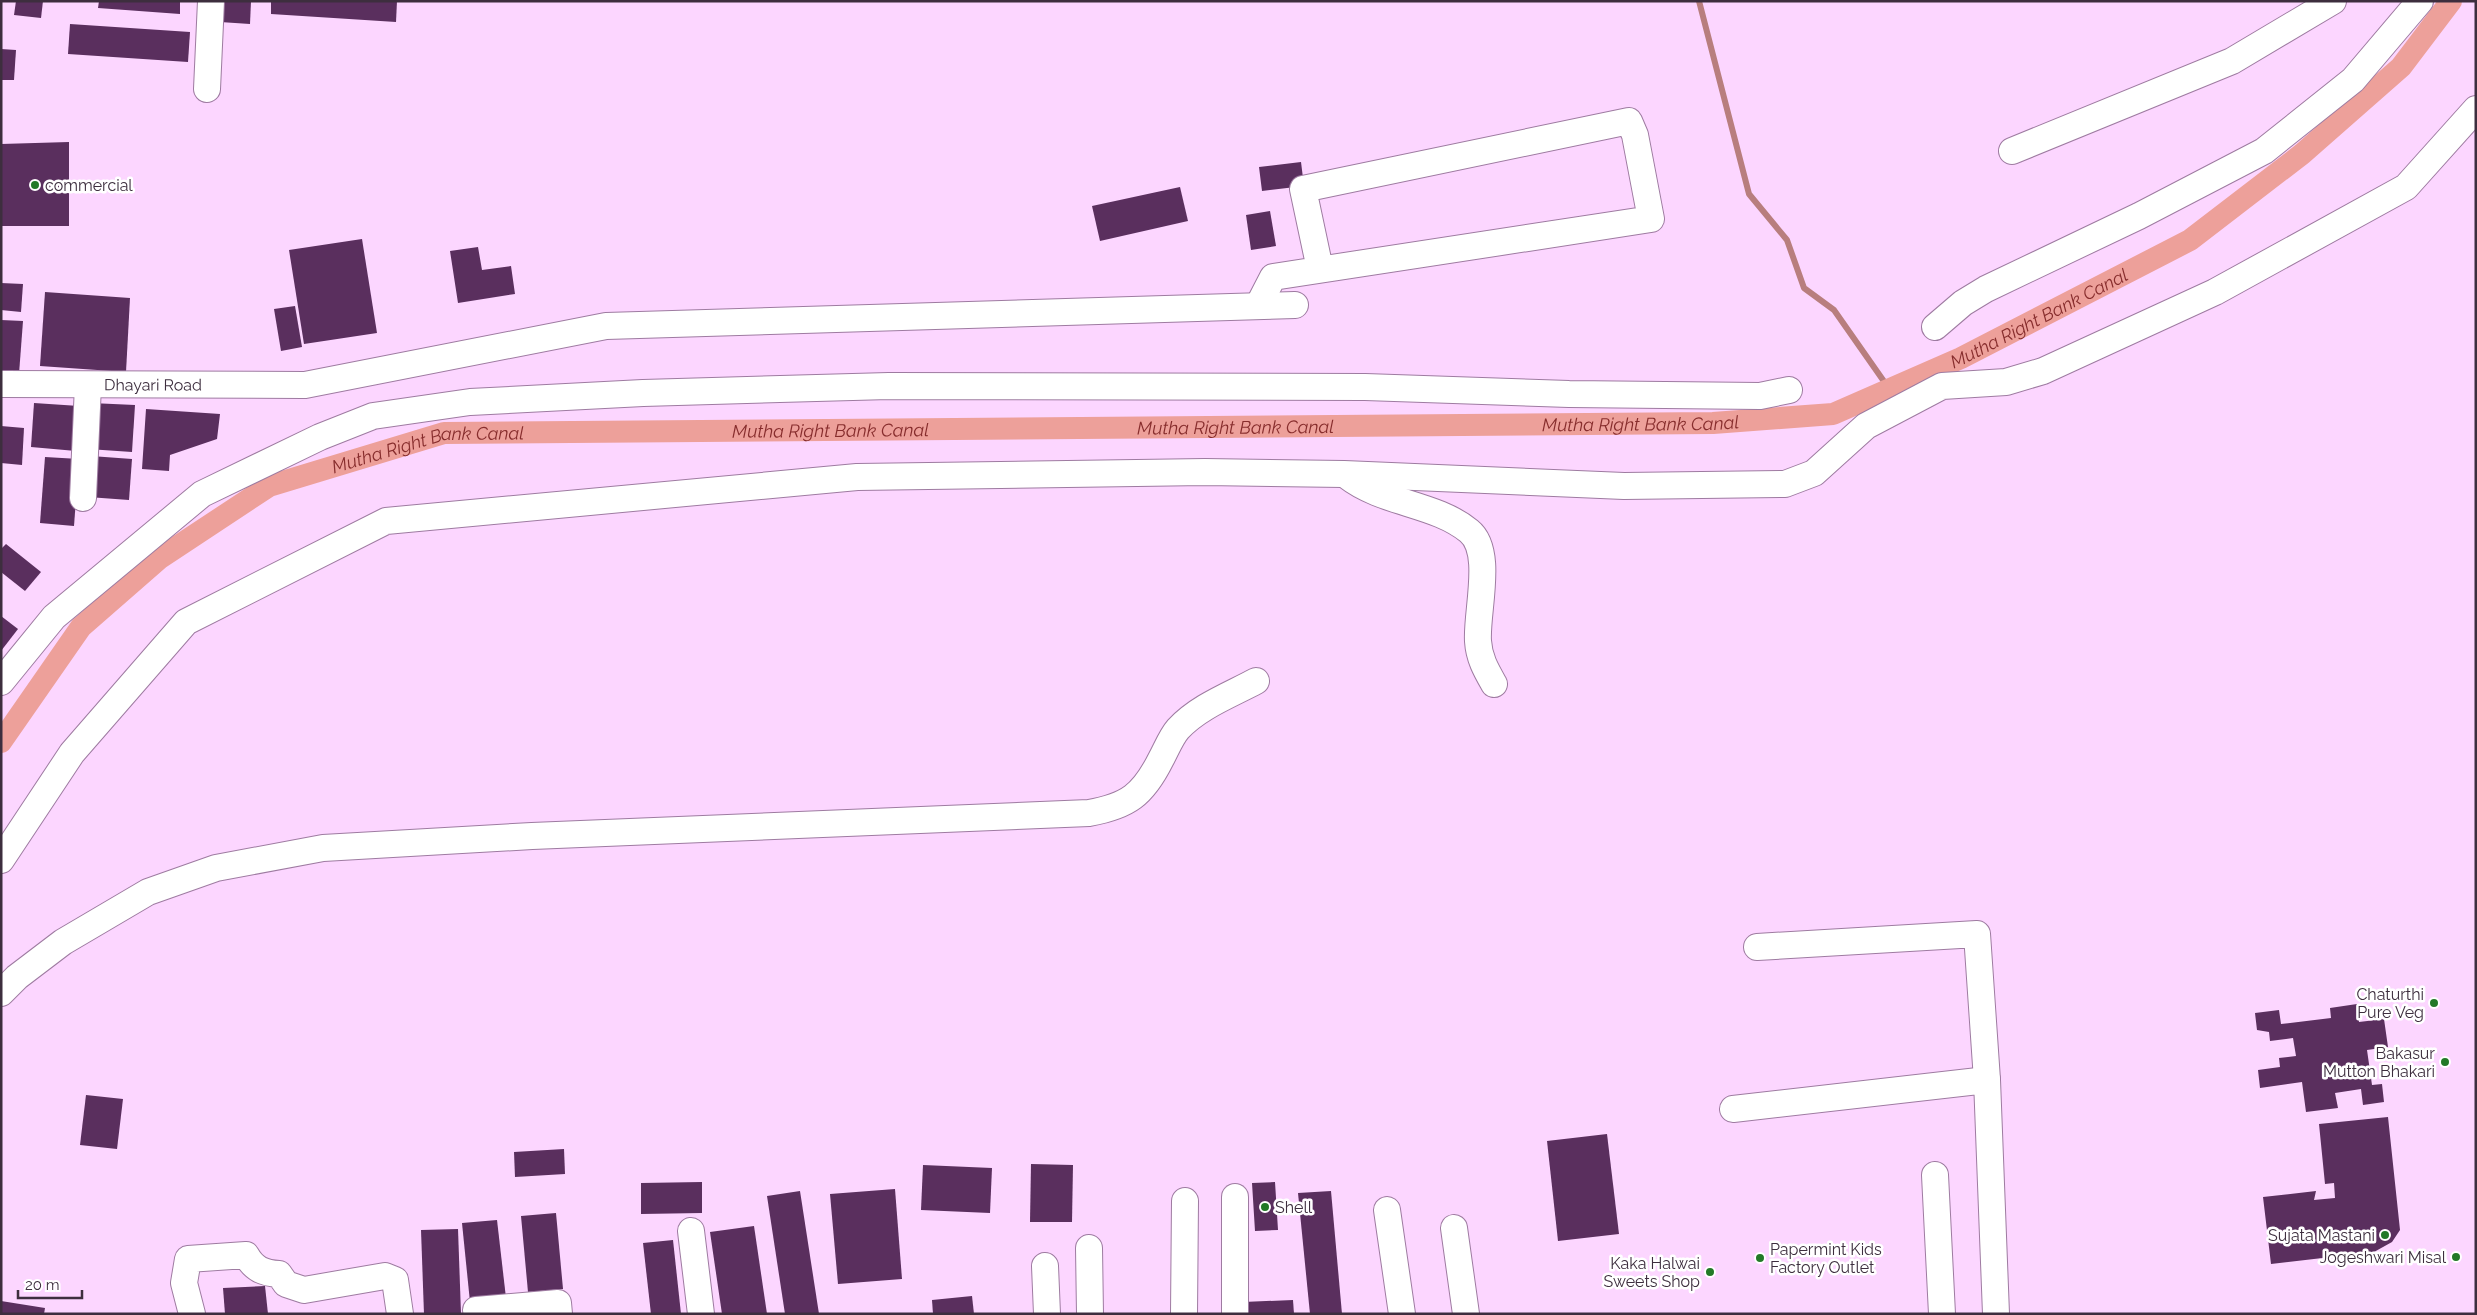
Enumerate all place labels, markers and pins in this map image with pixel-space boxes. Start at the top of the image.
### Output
place label: commercial [45,176,133,195]
marker: commercial [29,179,41,191]
place label: Chaturthi Pure Veg [2356,985,2424,1022]
marker: Chaturthi Pure Veg [2428,997,2440,1009]
place label: Bakasur Mutton Bhakari [2323,1044,2435,1081]
marker: Bakasur Mutton Bhakari [2439,1056,2451,1068]
place label: Shell [1275,1198,1313,1217]
marker: Shell [1259,1201,1271,1213]
place label: Sujata Mastani [2268,1226,2375,1245]
marker: Sujata Mastani [2379,1229,2391,1241]
place label: Papermint Kids Factory Outlet [1770,1240,1882,1277]
place label: Jogeshwari Misal [2320,1248,2447,1267]
marker: Jogeshwari Misal [2450,1251,2462,1263]
marker: Papermint Kids Factory Outlet [1754,1252,1766,1264]
place label: Kaka Halwai Sweets Shop [1604,1254,1700,1291]
marker: Kaka Halwai Sweets Shop [1704,1266,1716,1278]

